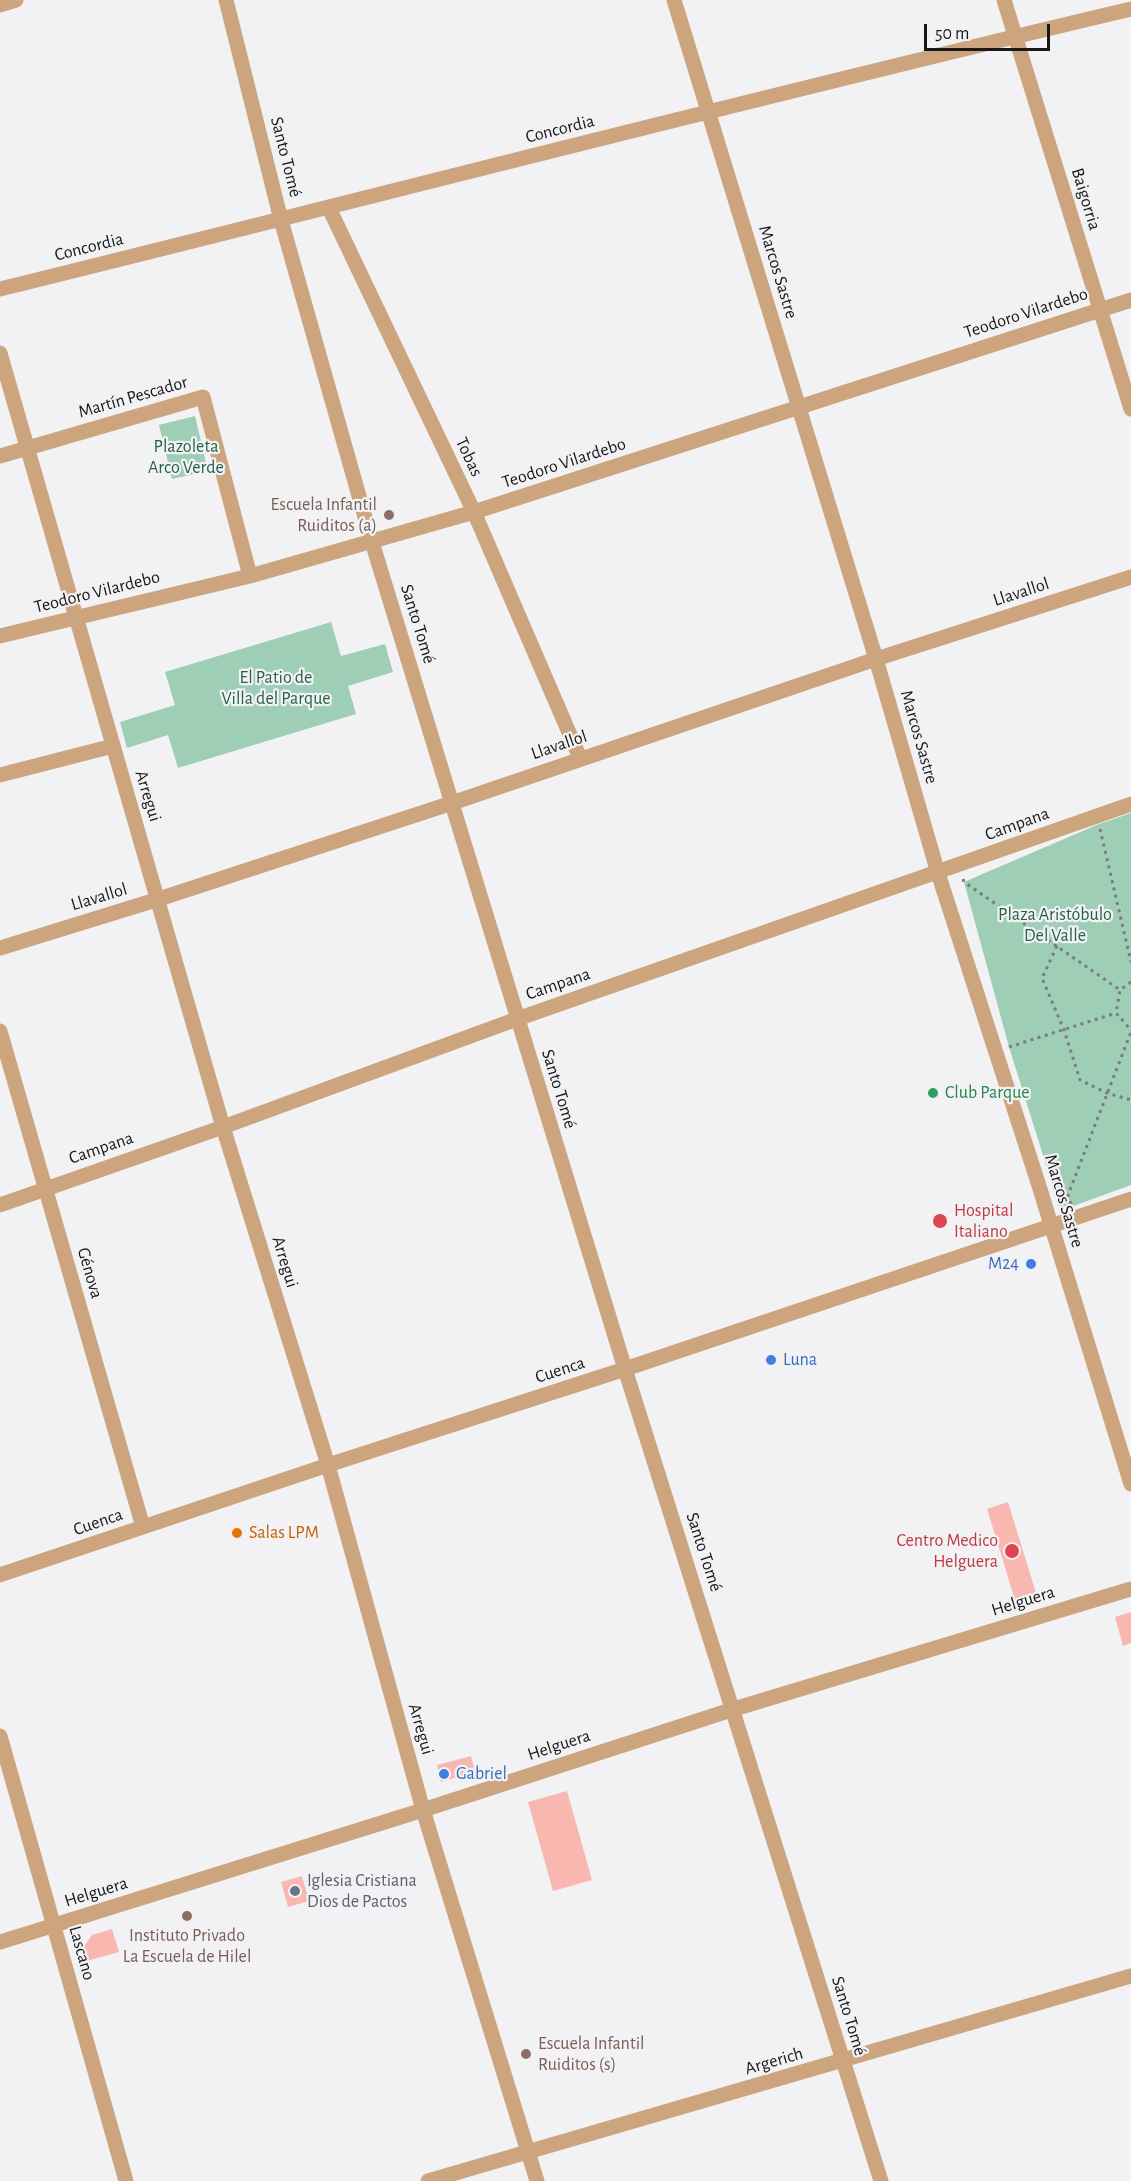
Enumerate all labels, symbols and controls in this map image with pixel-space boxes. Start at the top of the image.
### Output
scale bar [927,12,1053,50]
text: 50 m [935,25,969,43]
street label: Concordia [523,110,597,148]
street label: Santo Tomé [266,115,306,199]
street label: Baigorria [1066,165,1106,233]
street label: Marcos Sastre [754,223,802,321]
street label: Concordia [52,228,126,266]
street label: Teodoro Vilardebo [961,283,1091,343]
street label: Martín Pescador [76,371,190,423]
street label: Teodoro Vilardebo [499,433,629,493]
street label: Tobas [451,434,487,480]
park label: Plazoleta Arco Verde [148,436,224,478]
place label: Escuela Infantil Ruiditos (a) [271,494,377,536]
marker: Escuela Infantil Ruiditos (a) [382,508,396,522]
street label: Teodoro Vilardebo [32,566,162,618]
street label: Llavallol [990,573,1052,611]
street label: Santo Tomé [396,582,440,666]
park label: El Patio de Villa del Parque [221,667,331,710]
street label: Marcos Sastre [895,688,943,786]
street label: Llavallol [528,725,590,765]
street label: Arregui [130,768,166,824]
street label: Campana [982,802,1052,846]
street label: Llavallol [68,878,130,916]
park label: Plaza Aristóbulo Del Valle [998,904,1112,946]
street label: Campana [523,963,593,1005]
street label: Santo Tomé [537,1047,581,1131]
place label: Club Parque [945,1082,1030,1104]
marker: Club Parque [926,1086,940,1100]
street label: Campana [66,1127,136,1169]
street label: Marcos Sastre [1040,1152,1088,1250]
place label: Hospital Italiano [954,1200,1013,1242]
marker: Hospital Italiano [931,1212,949,1230]
street label: Arregui [267,1234,303,1290]
street label: Génova [72,1245,108,1301]
place label: M24 [988,1253,1019,1275]
marker: M24 [1024,1257,1038,1271]
place label: Luna [783,1349,817,1371]
street label: Cuenca [532,1352,588,1388]
marker: Luna [764,1353,778,1367]
street label: Cuenca [70,1503,126,1541]
street label: Santo Tomé [681,1510,727,1594]
place label: Salas LPM [249,1522,319,1544]
marker: Salas LPM [230,1526,244,1540]
place label: Centro Medico Helguera [896,1530,998,1572]
marker: Centro Medico Helguera [1003,1542,1021,1560]
street label: Helguera [989,1581,1057,1621]
street label: Arregui [403,1701,439,1757]
street label: Helguera [525,1725,593,1765]
place label: Gabriel [456,1763,507,1785]
marker: Gabriel [437,1767,451,1781]
place label: Iglesia Cristiana Dios de Pactos [307,1870,417,1912]
street label: Helguera [62,1872,130,1912]
marker: Iglesia Cristiana Dios de Pactos [288,1884,302,1898]
marker: Instituto Privado La Escuela de Hilel [180,1909,194,1923]
street label: Lascano [64,1923,100,1983]
place label: Instituto Privado La Escuela de Hilel [123,1925,251,1968]
street label: Santo Tomé [827,1974,871,2058]
place label: Escuela Infantil Ruiditos (s) [538,2033,644,2076]
street label: Argerich [742,2042,806,2080]
marker: Escuela Infantil Ruiditos (s) [519,2047,533,2061]

